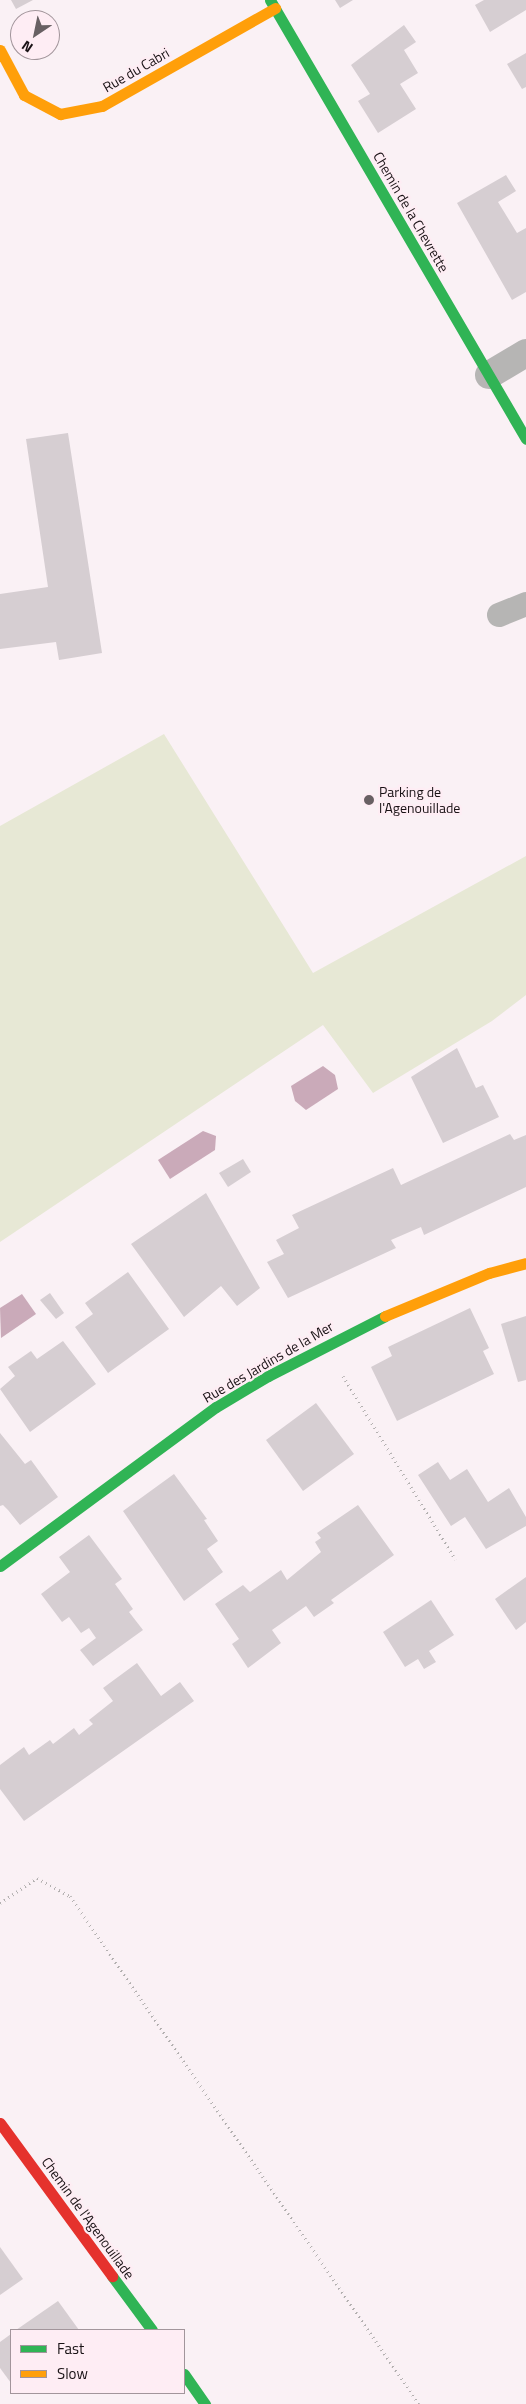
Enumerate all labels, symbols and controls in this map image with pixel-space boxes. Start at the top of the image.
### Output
north arrow [10,10,60,60]
text: N [17,36,37,58]
street label: Rue du Cabri [100,44,172,96]
street label: Chemin de la Chevrette [370,149,452,275]
place label: Parking de l'Agenouillade [379,784,460,816]
marker: Parking de l'Agenouillade [363,794,375,806]
street label: Rue des Jardins de la Mer [200,1318,336,1406]
street label: Chemin de l'Agenouillade [38,2154,138,2282]
legend [10,2329,185,2394]
text: Fast [57,2337,84,2360]
text: Slow [57,2362,88,2385]

